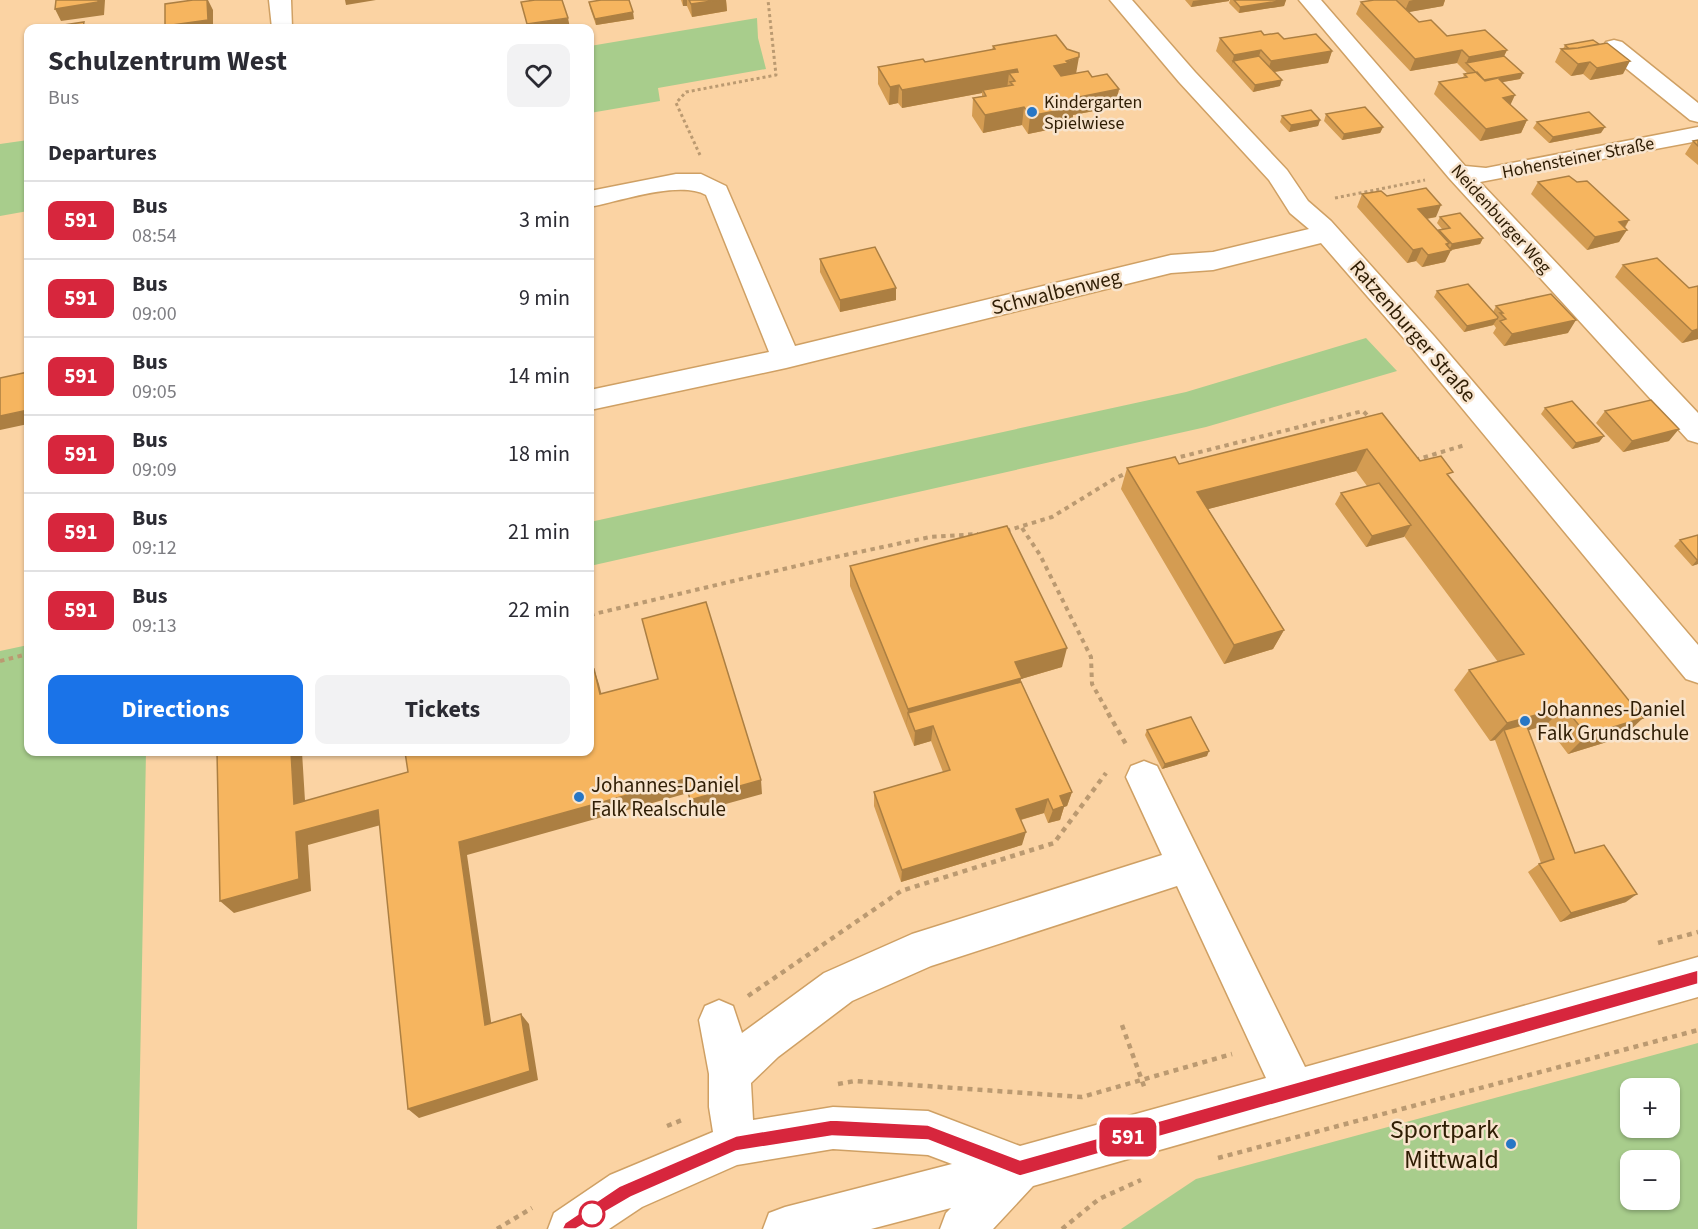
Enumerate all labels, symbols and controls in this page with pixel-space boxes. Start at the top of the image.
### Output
text: Schulzentrum West [48,41,287,81]
button: heart [507,44,570,107]
text: Bus [48,84,79,112]
place label: Kindergarten Spielwiese [1044,90,1142,136]
marker: Kindergarten Spielwiese [1025,105,1039,119]
street label: Hohensteiner Straße [1500,131,1656,185]
text: Departures [48,137,157,169]
street label: Neidenburger Weg [1445,159,1557,279]
text: Bus [132,190,168,222]
text: 3 min [519,204,570,236]
text: 591 [64,205,98,235]
text: 08:54 [132,222,177,250]
street label: Ratzenburger Straße [1343,253,1483,409]
street label: Schwalbenweg [988,261,1124,323]
text: Bus [132,268,168,300]
text: 9 min [519,282,570,314]
text: 591 [64,283,98,313]
text: 09:00 [132,300,177,328]
text: Bus [132,346,168,378]
text: 14 min [508,360,570,392]
text: 591 [64,361,98,391]
text: 09:05 [132,378,177,406]
text: Bus [132,424,168,456]
text: 18 min [508,438,570,470]
text: 591 [64,439,98,469]
text: 09:09 [132,456,177,484]
text: Bus [132,502,168,534]
text: 21 min [508,516,570,548]
text: 591 [64,517,98,547]
text: 09:12 [132,534,177,562]
text: Bus [132,580,168,612]
text: 22 min [508,594,570,626]
text: 591 [64,595,98,625]
text: 09:13 [132,612,177,640]
button: Directions [48,675,303,744]
button: Tickets [315,675,570,744]
place label: Johannes-Daniel Falk Grundschule [1537,694,1689,748]
marker: Johannes-Daniel Falk Grundschule [1518,714,1532,728]
place label: Johannes-Daniel Falk Realschule [591,770,739,824]
marker: Johannes-Daniel Falk Realschule [572,790,586,804]
map controls [1620,1078,1680,1210]
button: + [1620,1078,1680,1138]
place label: Sportpark Mittwald [1390,1111,1499,1178]
line badge: 591 [1094,1118,1162,1156]
text: 591 [1111,1122,1145,1152]
marker: Sportpark Mittwald [1504,1137,1518,1151]
button: − [1620,1150,1680,1210]
unlabelled marker [579,1201,605,1227]

